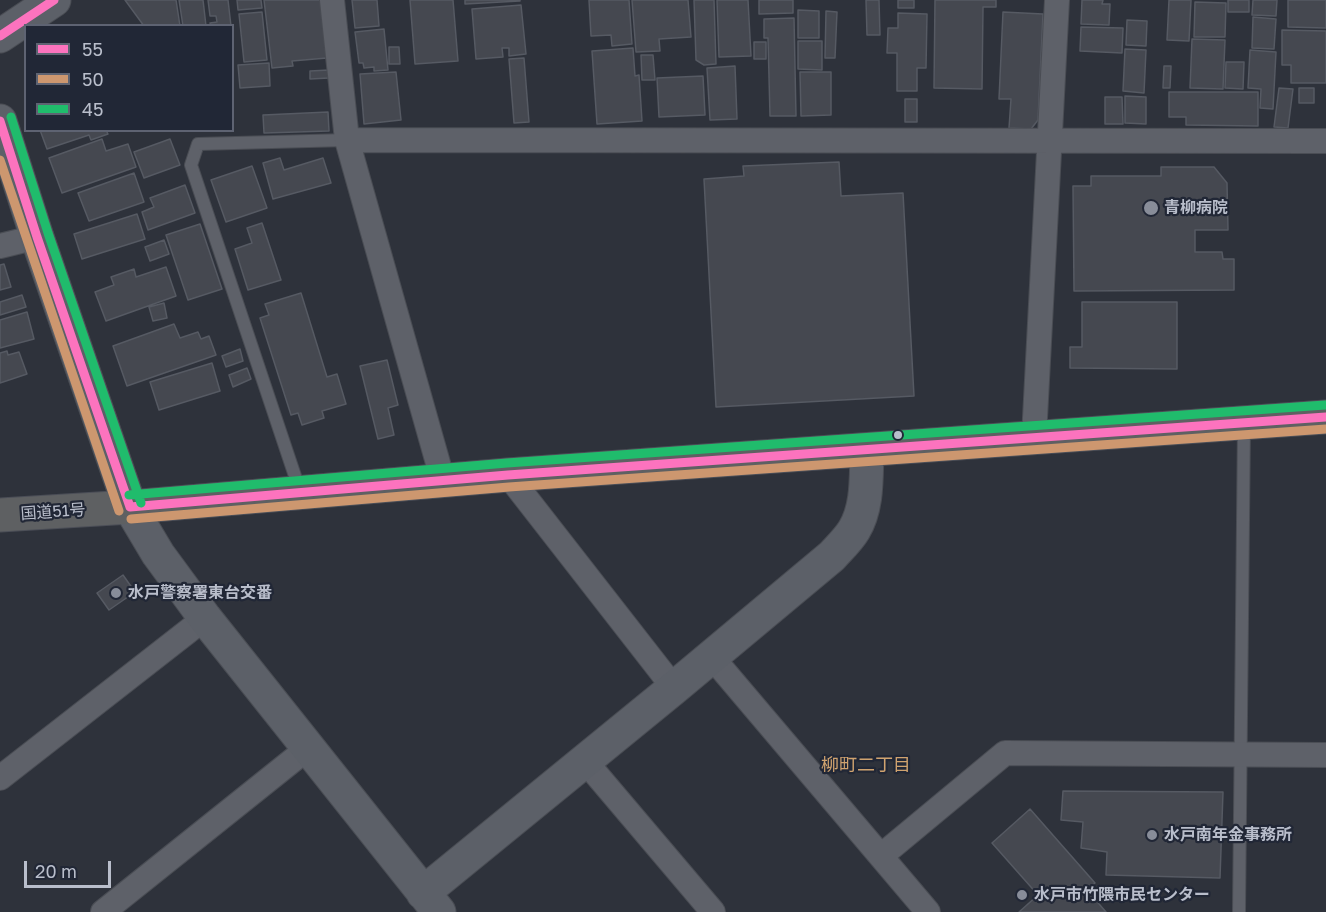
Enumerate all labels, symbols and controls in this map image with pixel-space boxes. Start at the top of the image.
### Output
legend [24,24,234,132]
text: 55 [82,38,103,60]
text: 50 [82,68,104,90]
text: 45 [82,98,103,120]
place label: 青柳病院 [1164,198,1228,218]
marker: 青柳病院 [1142,199,1160,217]
unlabelled marker [892,429,904,441]
street label: 国道51号 [20,500,86,524]
place label: 水戸警察署東台交番 [128,583,272,603]
marker: 水戸警察署東台交番 [109,586,123,600]
district label: 柳町二丁目 [821,754,911,776]
place label: 水戸南年金事務所 [1164,825,1292,845]
marker: 水戸南年金事務所 [1145,828,1159,842]
scale bar [27,849,114,887]
text: 20 m [35,860,77,882]
place label: 水戸市竹隈市民センター [1034,885,1210,905]
marker: 水戸市竹隈市民センター [1015,888,1029,902]

